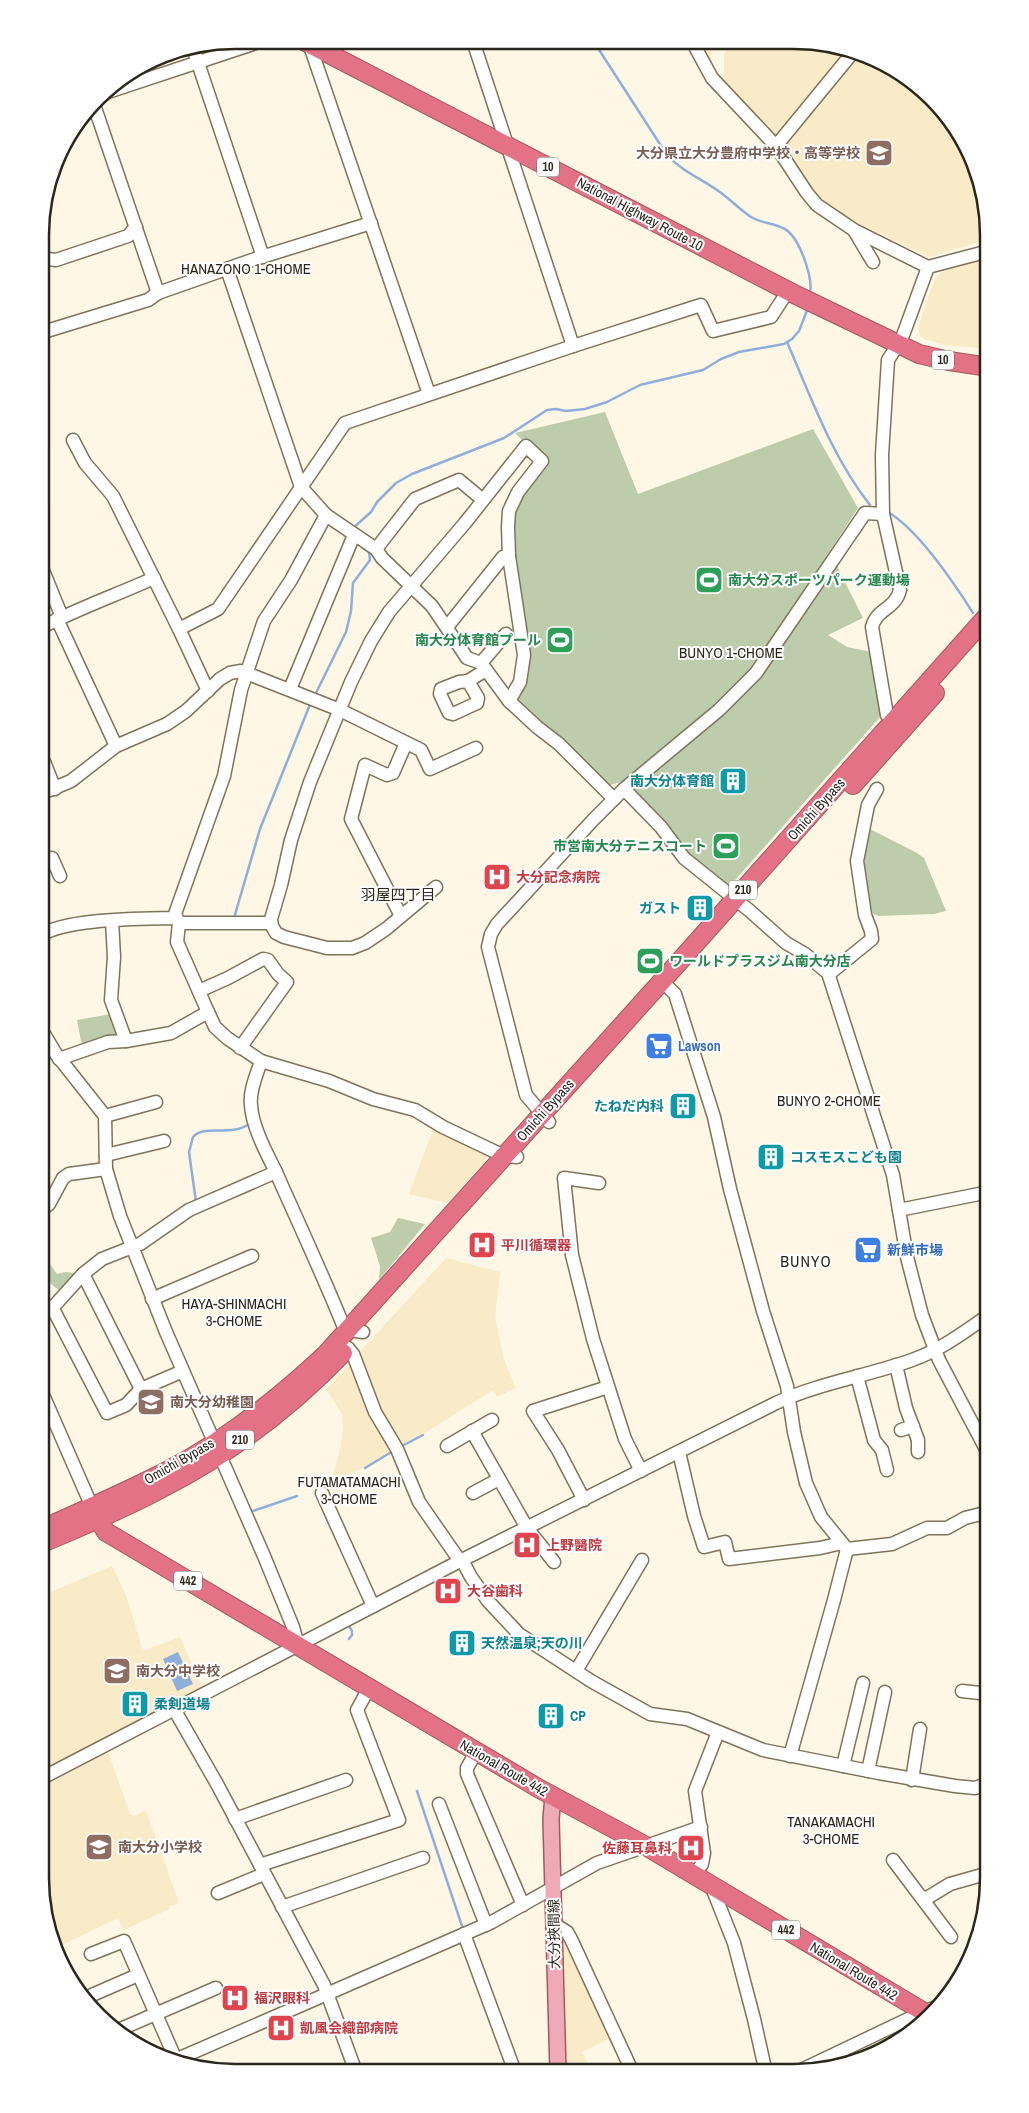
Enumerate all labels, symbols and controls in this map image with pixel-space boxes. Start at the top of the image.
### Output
school or university icon: 大分県立大分豊府中学校・高等学校 [864,138,894,168]
place label: 大分県立大分豊府中学校・高等学校 [636,144,860,162]
road number: 10 [537,158,559,176]
street label: National Highway Route 10 [574,173,706,255]
district label: HANAZONO 1-CHOME [181,258,311,279]
road number: 10 [932,350,954,370]
sports icon: 南大分スポーツパーク運動場 [694,565,724,595]
place label: 南大分スポーツパーク運動場 [728,571,910,589]
sports icon: 南大分体育館プール [545,625,575,655]
place label: 南大分体育館プール [415,631,541,649]
district label: BUNYO 1-CHOME [679,642,783,663]
building icon: 南大分体育館 [718,766,748,796]
place label: 南大分体育館 [630,772,714,790]
street label: Omichi Bypass [783,774,849,844]
sports icon: 市営南大分テニスコート [711,831,741,861]
place label: 市営南大分テニスコート [553,837,707,855]
hospital icon: 大分記念病院 [482,862,512,892]
place label: 大分記念病院 [516,868,600,886]
road number: 210 [729,880,757,900]
district label: 羽屋四丁目 [360,884,436,905]
building icon: ガスト [685,893,715,923]
place label: ガスト [639,899,681,917]
sports icon: ワールドプラスジム南大分店 [635,946,665,976]
place label: ワールドプラスジム南大分店 [669,952,851,970]
supermarket icon: Lawson [644,1031,674,1061]
place label: Lawson [678,1037,721,1055]
street label: Omichi Bypass [512,1075,578,1145]
district label: BUNYO 2-CHOME [777,1090,881,1111]
building icon: たねだ内科 [668,1091,698,1121]
place label: たねだ内科 [594,1097,664,1115]
building icon: コスモスこども園 [756,1142,786,1172]
place label: コスモスこども園 [790,1148,902,1166]
hospital icon: 平川循環器 [467,1230,497,1260]
supermarket icon: 新鮮市場 [853,1235,883,1265]
place label: 平川循環器 [501,1236,572,1254]
place label: 新鮮市場 [887,1241,943,1259]
district label: BUNYO [780,1250,832,1272]
district label: HAYA-SHINMACHI 3-CHOME [182,1293,286,1331]
school or university icon: 南大分幼稚園 [136,1387,166,1417]
place label: 南大分幼稚園 [170,1393,254,1411]
road number: 210 [226,1430,254,1450]
street label: Omichi Bypass [141,1434,217,1488]
district label: FUTAMATAMACHI 3-CHOME [297,1471,401,1509]
hospital icon: 上野醫院 [512,1530,542,1560]
place label: 上野醫院 [546,1536,602,1554]
road number: 442 [174,1572,202,1590]
hospital icon: 大谷歯科 [433,1576,463,1606]
place label: 大谷歯科 [467,1582,523,1600]
building icon: 天然温泉;天の川 [447,1628,477,1658]
place label: 天然温泉;天の川 [481,1634,583,1652]
school or university icon: 南大分中学校 [102,1656,132,1686]
place label: 南大分中学校 [136,1662,220,1680]
building icon: 柔剣道場 [120,1689,150,1719]
place label: 柔剣道場 [154,1695,210,1713]
building icon: CP [536,1701,566,1731]
place label: CP [570,1707,586,1725]
street label: National Route 442 [457,1735,551,1801]
district label: TANAKAMACHI 3-CHOME [787,1811,875,1849]
school or university icon: 南大分小学校 [84,1832,114,1862]
hospital icon: 佐藤耳鼻科 [676,1833,706,1863]
place label: 南大分小学校 [118,1838,202,1856]
place label: 佐藤耳鼻科 [602,1839,672,1857]
street label: 大分挾間線 [544,1899,564,1969]
road number: 442 [772,1920,800,1940]
street label: National Route 442 [807,1938,901,2004]
hospital icon: 福沢眼科 [220,1983,250,2013]
place label: 福沢眼科 [254,1989,310,2007]
hospital icon: 凱風会織部病院 [266,2013,296,2043]
place label: 凱風会織部病院 [300,2019,398,2037]

